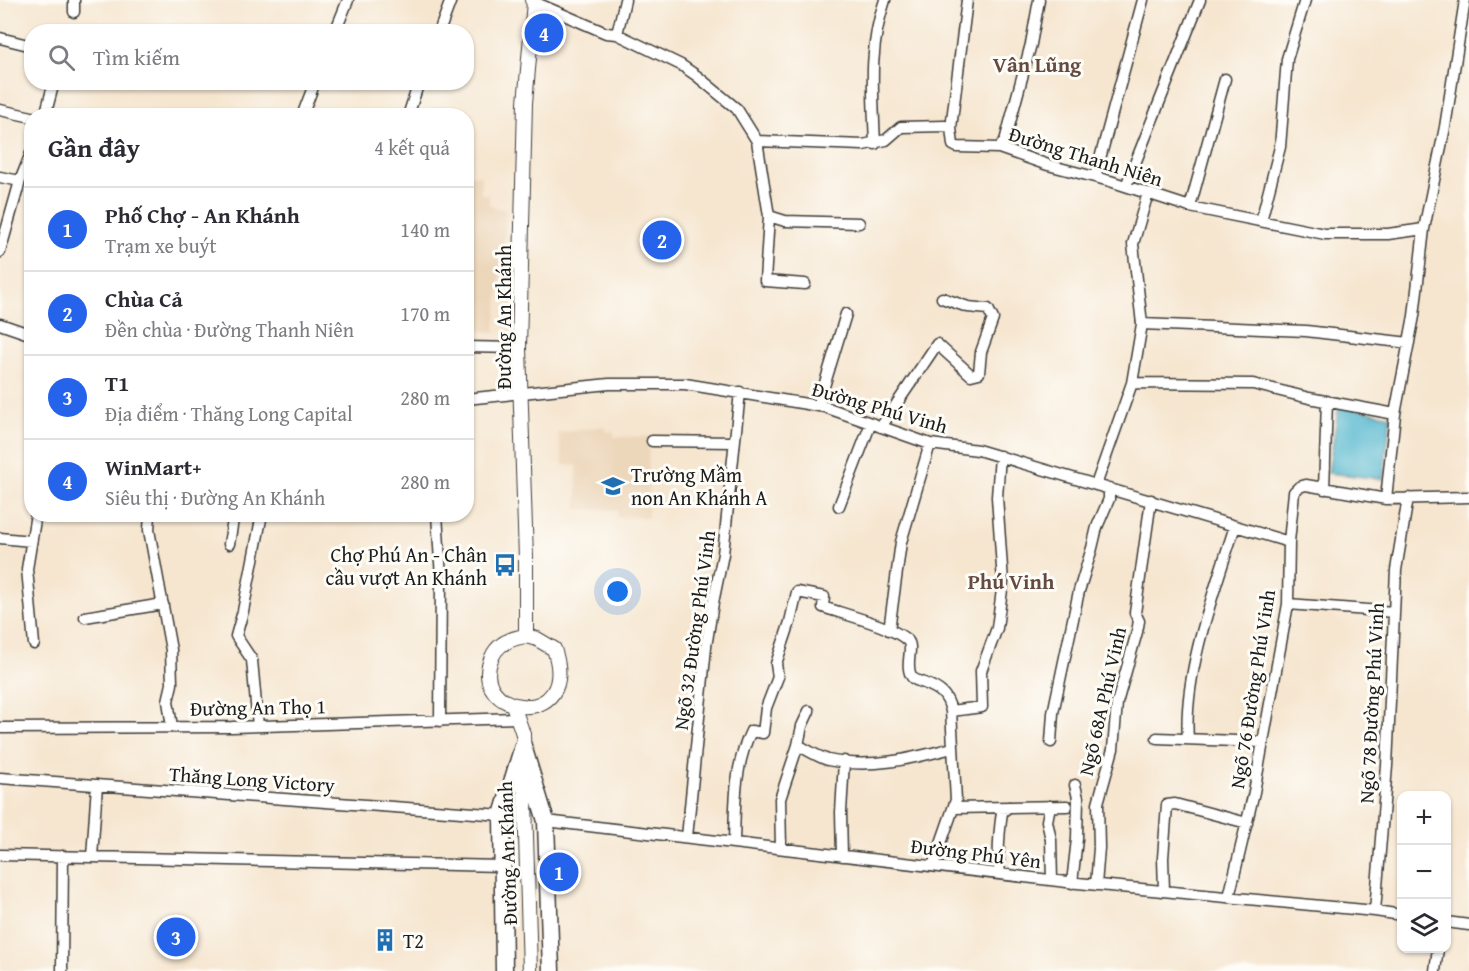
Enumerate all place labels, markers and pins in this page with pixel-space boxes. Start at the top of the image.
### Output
pin: 4 [524,10,564,56]
pin: 2 [642,218,682,262]
place label: Trường Mầm non An Khánh A [631,460,767,512]
school or university icon: Trường Mầm non An Khánh A [600,473,626,499]
place label: Chợ Phú An - Chân cầu vượt An Khánh [326,540,487,592]
bus stop icon: Chợ Phú An - Chân cầu vượt An Khánh [492,552,518,578]
pin: 1 [540,850,578,894]
pin: 3 [156,914,195,960]
place label: T2 [403,926,424,955]
building icon: T2 [372,927,398,953]

